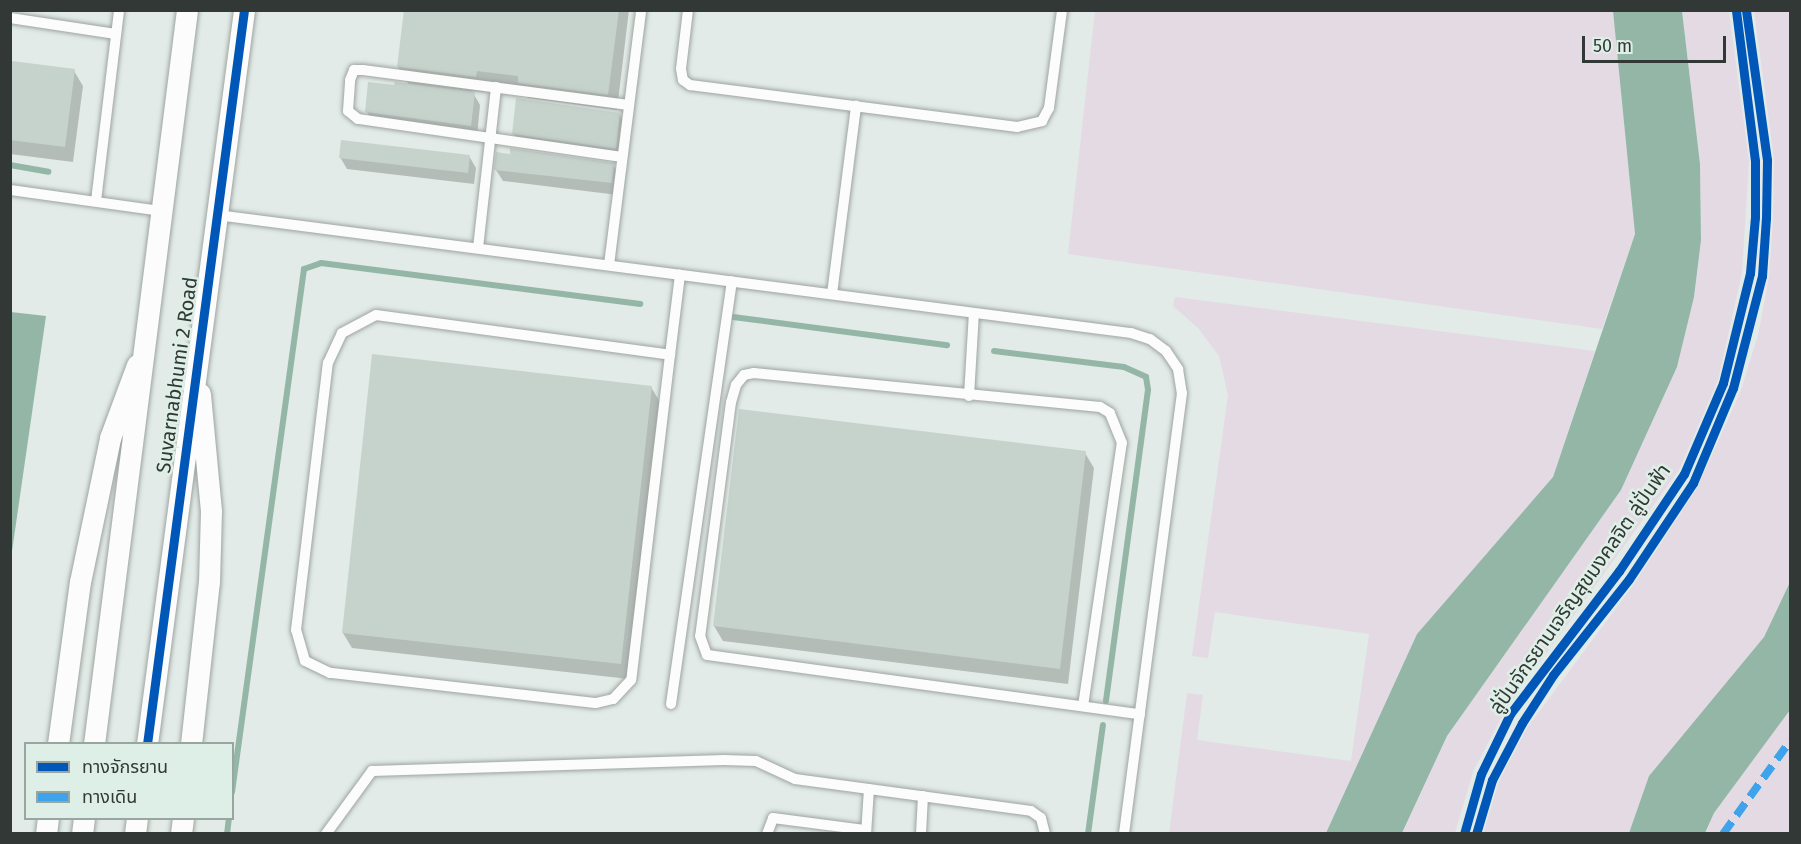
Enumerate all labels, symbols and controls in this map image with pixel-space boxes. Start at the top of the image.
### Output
scale bar [1585,24,1729,62]
text: 50 m [1593,35,1632,57]
street label: Suvarnabhumi 2 Road [151,275,203,475]
street label: ลู่ปั่นจักรยานเจริญสุขมงคลจิต ลู่ปั่นฟ้า [1484,459,1676,719]
legend [24,742,234,820]
text: ทางจักรยาน [82,756,168,778]
text: ทางเดิน [82,786,137,808]

